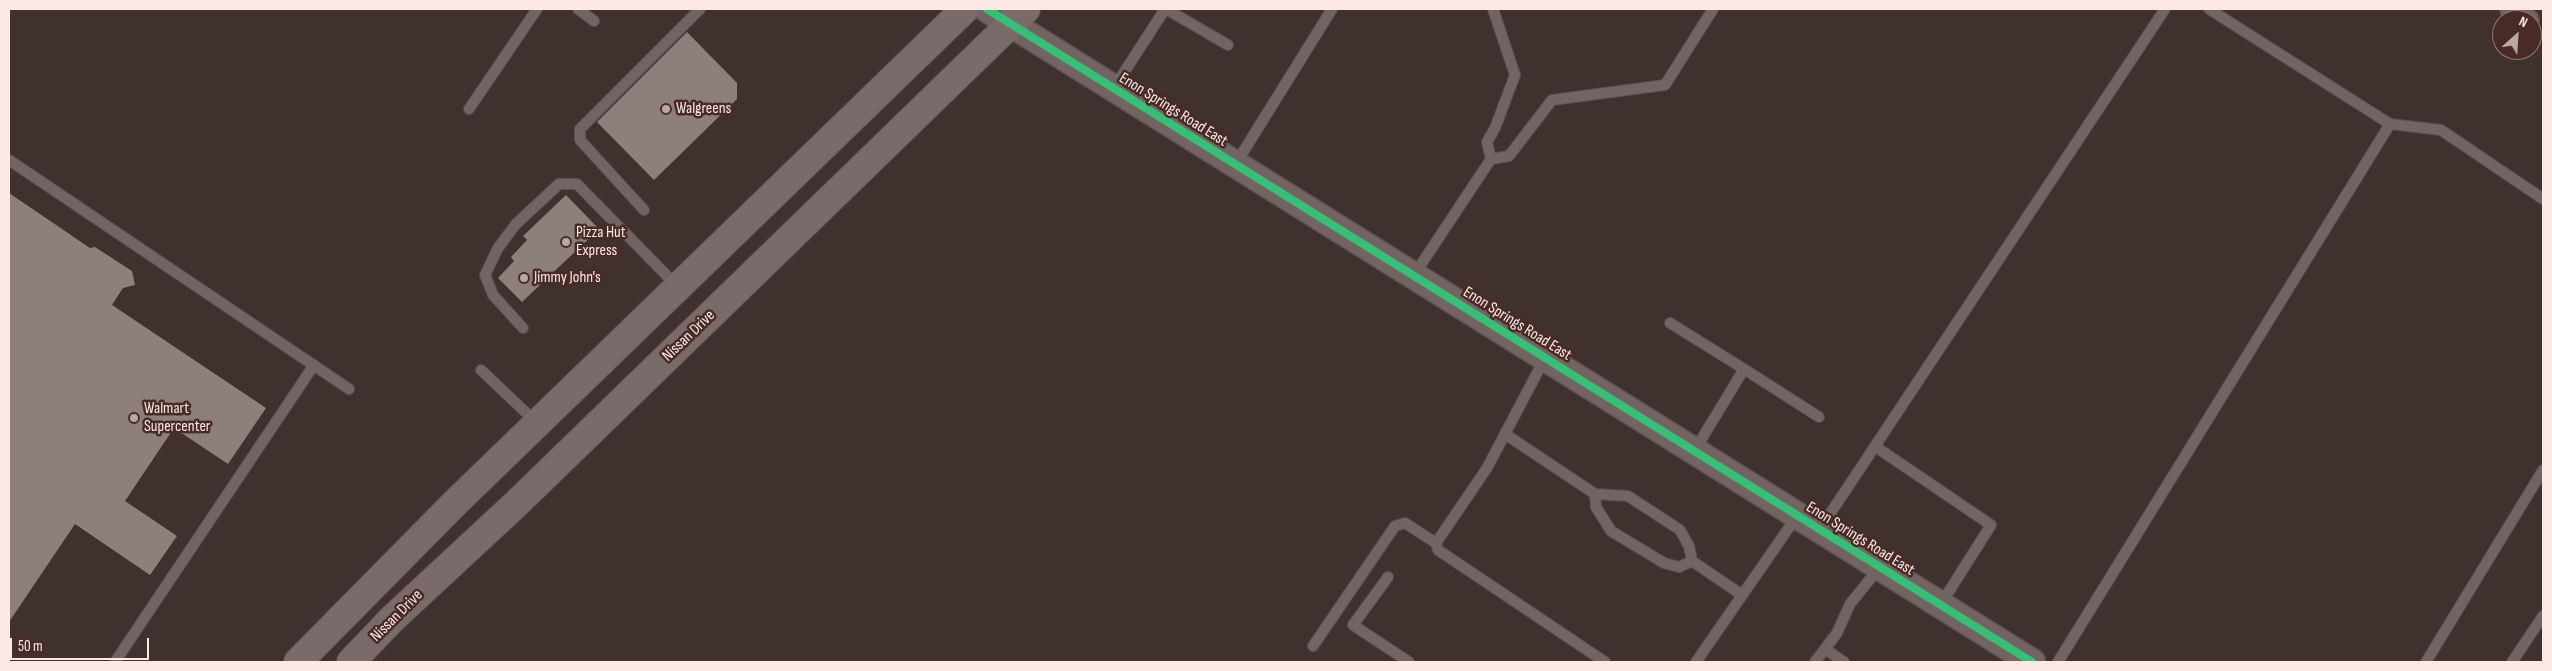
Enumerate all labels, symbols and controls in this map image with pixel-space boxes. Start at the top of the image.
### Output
north arrow [2492,10,2542,60]
text: N [2516,13,2530,31]
street label: Enon Springs Road East [1115,69,1231,151]
place label: Walgreens [676,99,731,119]
marker: Walgreens [660,103,672,115]
place label: Pizza Hut Express [576,223,626,261]
marker: Pizza Hut Express [560,236,572,248]
place label: Jimmy John's [534,268,601,288]
marker: Jimmy John's [518,272,530,284]
street label: Enon Springs Road East [1459,283,1575,365]
street label: Nissan Drive [659,306,719,366]
place label: Walmart Supercenter [144,399,210,437]
marker: Walmart Supercenter [128,412,140,424]
street label: Enon Springs Road East [1802,498,1918,580]
street label: Nissan Drive [367,586,427,646]
scale bar [12,628,151,660]
text: 50 m [18,637,43,656]

